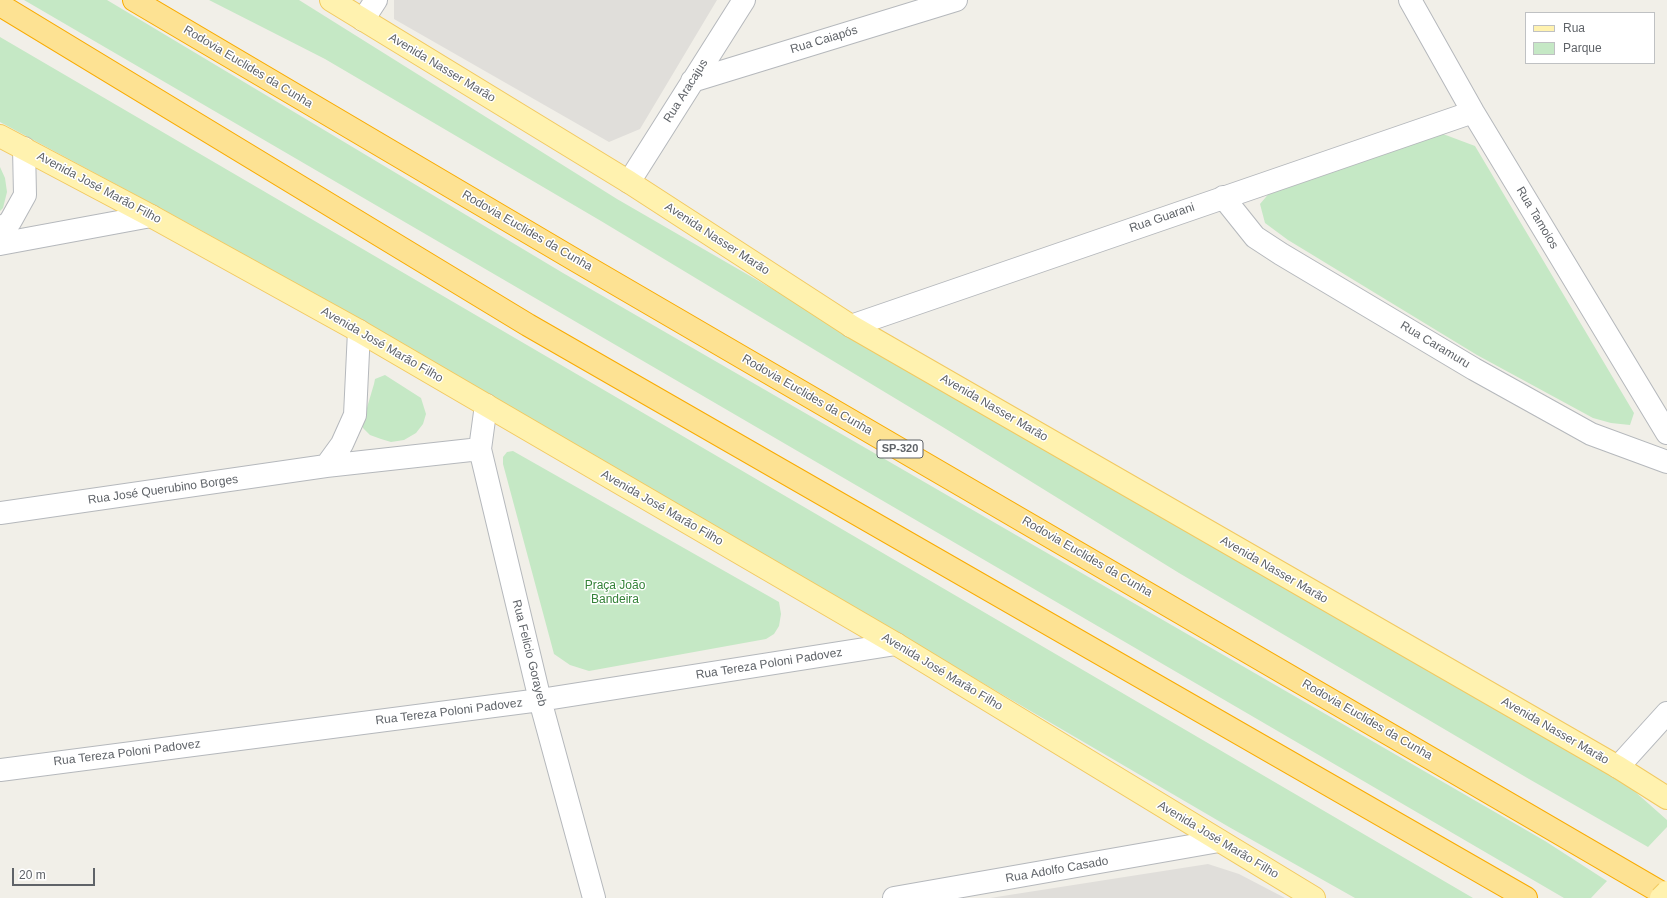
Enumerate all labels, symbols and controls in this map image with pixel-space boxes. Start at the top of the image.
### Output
legend [1525,12,1655,64]
text: Rua [1563,21,1585,35]
street label: Rodovia Euclides da Cunha [181,23,315,111]
street label: Rua Caiapós [789,23,859,57]
street label: Avenida Nasser Marão [386,30,498,106]
text: Parque [1563,41,1602,55]
street label: Rua Aracajus [661,57,711,125]
street label: Avenida José Marão Filho [34,149,164,227]
street label: Rua Tamoios [1513,184,1561,252]
street label: Rodovia Euclides da Cunha [459,188,595,274]
street label: Avenida Nasser Marão [662,200,772,278]
street label: Rua Guarani [1127,200,1197,236]
street label: Avenida José Marão Filho [318,304,446,386]
street label: Rua Caramuru [1398,319,1472,371]
street label: Rodovia Euclides da Cunha [739,352,875,438]
street label: Avenida Nasser Marão [938,371,1050,445]
road number: SP-320 [877,440,923,458]
street label: Avenida José Marão Filho [598,467,726,549]
street label: Rua José Querubino Borges [87,472,239,508]
street label: Rodovia Euclides da Cunha [1019,514,1155,600]
street label: Avenida Nasser Marão [1218,533,1330,607]
park label: Praça João Bandeira [585,579,645,607]
street label: Rua Felicio Gorayeb [509,598,549,708]
street label: Avenida José Marão Filho [879,630,1005,714]
street label: Rua Tereza Poloni Padovez [695,645,843,683]
street label: Rodovia Euclides da Cunha [1299,677,1435,763]
street label: Avenida Nasser Marão [1499,694,1611,768]
street label: Rua Tereza Poloni Padovez [375,696,523,728]
street label: Rua Tereza Poloni Padovez [53,737,201,769]
street label: Avenida José Marão Filho [1155,798,1281,882]
street label: Rua Adolfo Casado [1005,854,1109,886]
scale bar [14,860,97,886]
text: 20 m [19,868,46,882]

